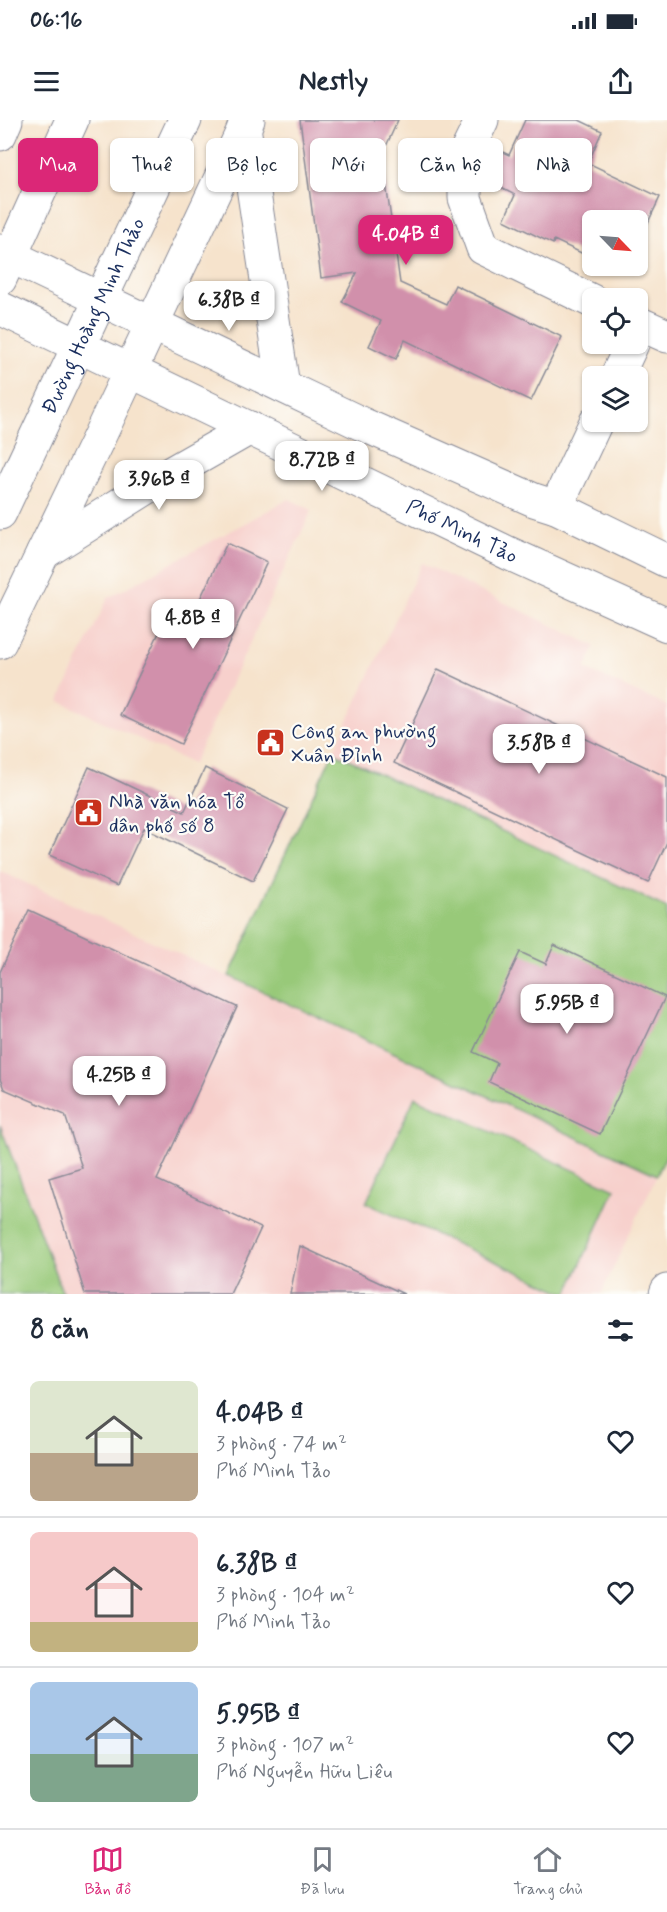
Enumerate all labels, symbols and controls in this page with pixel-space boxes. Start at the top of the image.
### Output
text: 06:16 [30,7,82,35]
text: Nestly [299,64,368,99]
icon: menu [30,65,63,98]
icon: share [604,65,637,98]
chip: Mua [18,138,98,192]
chip: Thuê [110,138,194,192]
chip: Bộ lọc [206,138,298,192]
chip: Mới [310,138,386,192]
chip: Căn hộ [398,138,503,192]
chip: Nhà [515,138,592,192]
north arrow [582,210,648,276]
map controls [582,210,648,432]
street label: Đường Hoàng Minh Thảo [36,213,152,419]
pin: 4.04B ₫ [351,215,461,266]
text: 4.04B ₫ [372,221,440,248]
pin: 6.38B ₫ [174,281,284,332]
text: 6.38B ₫ [198,287,260,314]
button: locate [582,288,648,354]
button: layers [582,366,648,432]
pin: 8.72B ₫ [267,441,377,492]
text: 8.72B ₫ [289,447,355,474]
pin: 3.96B ₫ [104,460,214,511]
text: 3.96B ₫ [128,466,190,493]
street label: Phố Minh Tảo [401,493,522,571]
pin: 4.8B ₫ [144,599,242,650]
text: 4.8B ₫ [165,605,221,632]
place label: Công an phường Xuân Đỉnh [291,718,437,770]
pin: 3.58B ₫ [484,724,594,775]
public building icon: Công an phường Xuân Đỉnh [254,727,286,759]
text: 3.58B ₫ [507,730,571,757]
place label: Nhà văn hóa Tổ dân phố số 8 [109,788,244,840]
public building icon: Nhà văn hóa Tổ dân phố số 8 [72,797,104,829]
pin: 5.95B ₫ [512,984,622,1035]
text: 5.95B ₫ [535,990,599,1017]
pin: 4.25B ₫ [64,1056,174,1107]
text: 4.25B ₫ [87,1062,151,1089]
text: 8 căn [30,1313,89,1347]
icon: filters [604,1314,637,1347]
text: 4.04B ₫ [216,1397,304,1431]
icon: home [78,1405,150,1477]
icon: heart [604,1425,637,1458]
text: 3 phòng · 74 m² [216,1431,347,1458]
text: Phố Minh Tảo [216,1458,331,1485]
text: 6.38B ₫ [216,1548,298,1582]
icon: home [78,1556,150,1628]
icon: heart [604,1576,637,1609]
text: 3 phòng · 104 m² [216,1582,355,1609]
text: Phố Minh Tảo [216,1609,331,1636]
text: 5.95B ₫ [216,1698,300,1732]
icon: home [78,1706,150,1778]
icon: heart [604,1726,637,1759]
text: 3 phòng · 107 m² [216,1732,354,1759]
text: Phố Nguyễn Hữu Liêu [216,1759,392,1786]
tab: Bản đồ [84,1843,131,1900]
tab: Đã lưu [300,1843,344,1900]
tab: Trang chủ [513,1843,583,1900]

